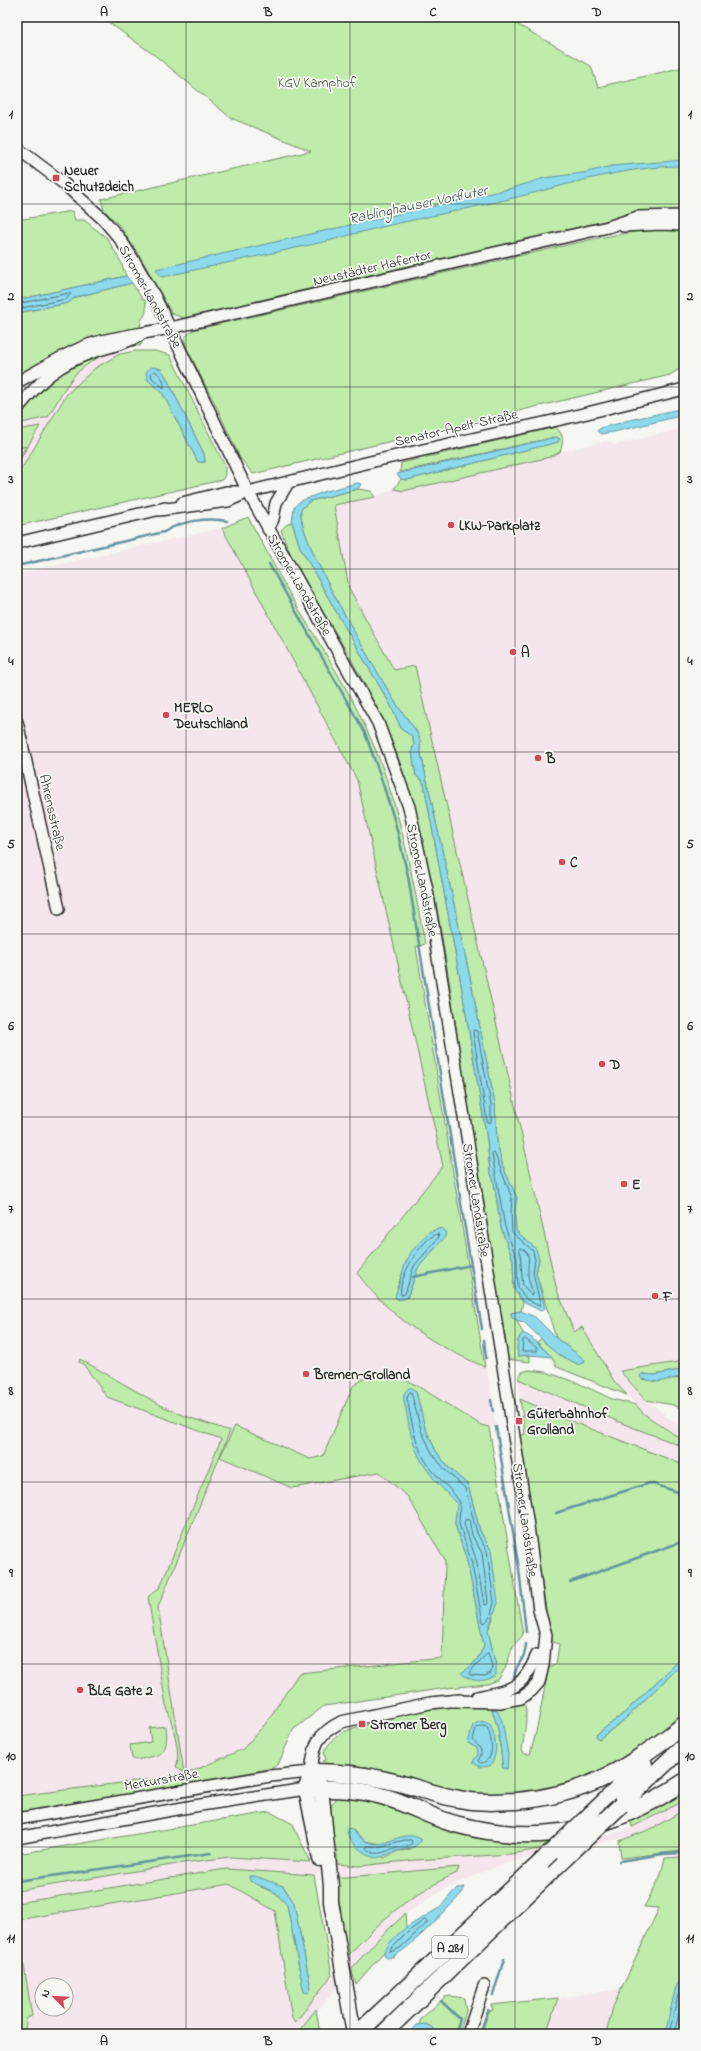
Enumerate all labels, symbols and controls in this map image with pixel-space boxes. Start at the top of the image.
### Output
text: A [100,3,108,22]
text: B [263,3,273,22]
text: C [429,3,437,22]
text: D [591,3,602,22]
park label: KGV Kamphof [278,73,357,94]
text: 1 [9,105,14,124]
text: 1 [688,105,693,124]
place label: Neuer Schutzdeich [64,161,134,198]
marker: Neuer Schutzdeich [51,173,61,183]
water label: Rablinghauser Vorfluter [347,179,492,231]
street label: Stromer Landstraße [113,241,187,353]
street label: Neustädter Hafentor [311,244,434,292]
text: 2 [7,287,15,306]
text: 2 [686,287,694,306]
street label: Senator-Apelt-Straße [393,404,520,453]
text: 3 [7,470,14,489]
text: 3 [686,470,693,489]
place label: LKW-Parkplatz [459,516,541,537]
marker: LKW-Parkplatz [446,520,456,530]
street label: Stromer Landstraße [261,530,337,640]
place label: A [521,643,530,664]
marker: A [508,647,518,657]
text: 4 [7,652,14,671]
text: 4 [686,652,693,671]
place label: MERLO Deutschland [173,698,248,735]
marker: MERLO Deutschland [161,710,171,720]
place label: B [545,749,556,770]
marker: B [533,753,543,763]
street label: Ahrensstraße [33,772,71,853]
street label: Stromer Landstraße [400,822,443,940]
text: 5 [7,835,15,854]
text: 5 [686,835,694,854]
place label: C [570,853,578,874]
marker: C [557,857,567,867]
text: 6 [7,1017,14,1036]
text: 6 [686,1017,693,1036]
place label: D [609,1055,620,1076]
marker: D [597,1059,607,1069]
street label: Stromer Landstraße [456,1142,495,1259]
place label: E [632,1175,641,1196]
marker: E [619,1179,629,1189]
text: 7 [8,1200,14,1219]
text: 7 [687,1200,693,1219]
place label: F [662,1287,673,1308]
marker: F [650,1291,660,1301]
place label: Bremen-Grolland [313,1365,410,1386]
marker: Bremen-Grolland [301,1369,311,1379]
text: 8 [8,1382,14,1401]
text: 8 [687,1382,693,1401]
place label: Güterbahnhof Grolland [527,1404,608,1441]
marker: Güterbahnhof Grolland [514,1416,524,1426]
street label: Stromer Landstraße [506,1462,543,1579]
text: 9 [8,1564,14,1583]
text: 9 [687,1564,693,1583]
place label: BLG Gate 2 [87,1681,153,1702]
marker: BLG Gate 2 [75,1685,85,1695]
place label: Stromer Berg [370,1715,447,1738]
marker: Stromer Berg [357,1719,367,1729]
text: 10 [6,1747,16,1766]
text: 10 [685,1747,695,1766]
street label: Merkurstraße [123,1764,201,1797]
text: 11 [7,1929,16,1948]
text: 11 [686,1929,695,1948]
road number: A 281 [432,1936,468,1958]
north arrow [34,1977,74,2017]
text: N [37,1987,55,2000]
text: A [100,2032,108,2051]
text: B [263,2032,273,2051]
text: C [429,2032,437,2051]
text: D [591,2032,602,2051]

